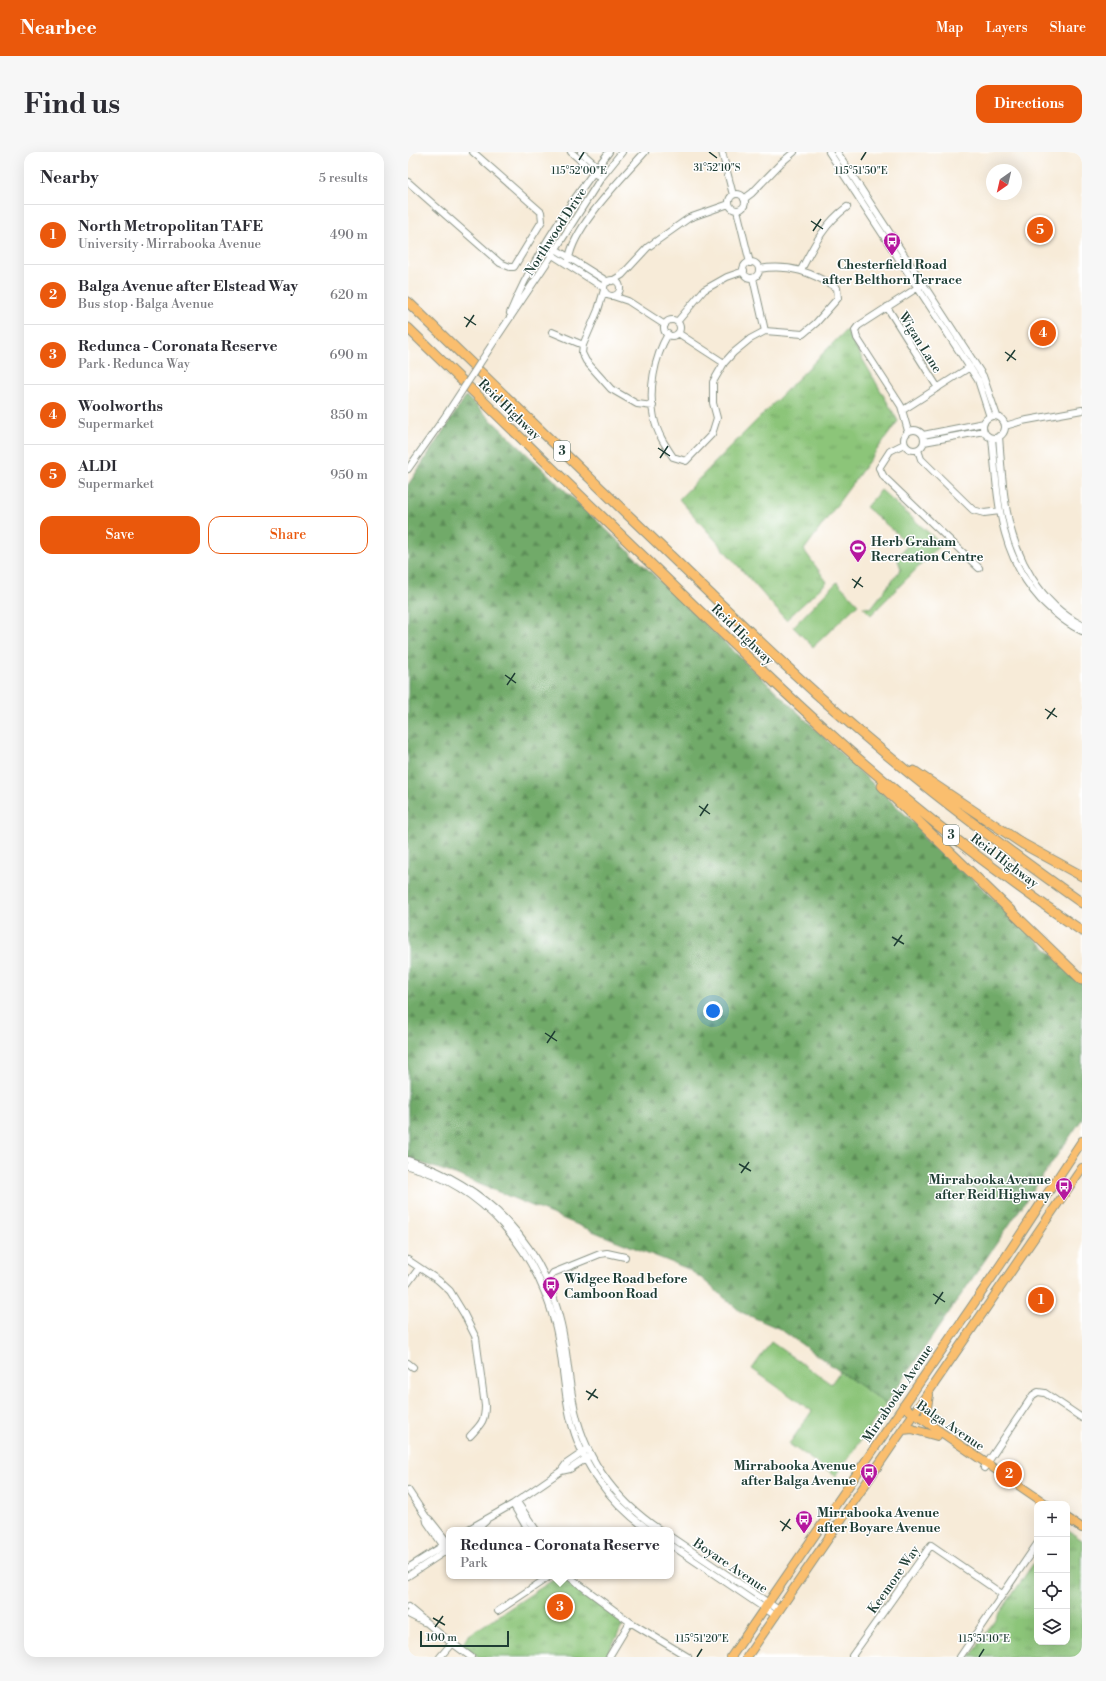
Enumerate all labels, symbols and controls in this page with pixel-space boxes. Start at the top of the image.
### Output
text: Nearbee [20,16,97,40]
text: Map [936,19,963,37]
text: Layers [985,19,1028,37]
text: Share [1050,19,1086,37]
button: Directions [976,85,1082,123]
text: Find us [24,87,120,122]
text: 31°52'10"S [694,162,741,174]
north arrow [986,164,1022,200]
text: 115°52'00"E [551,165,607,177]
text: 115°51'50"E [834,165,888,177]
text: Nearby [40,167,99,189]
text: 5 results [319,170,368,186]
street label: Northwood Drive [521,184,591,279]
pin: 5 [1027,215,1053,245]
text: North Metropolitan TAFE [78,217,263,236]
text: 1 [50,227,56,243]
text: 490 m [330,227,368,243]
bus stop icon: Chesterfield Road after Belthorn Terrace [882,231,902,256]
text: University · Mirrabooka Avenue [78,236,261,252]
place label: Chesterfield Road after Belthorn Terrace [822,257,962,288]
text: Balga Avenue after Elstead Way [78,277,298,296]
text: 2 [49,287,57,303]
text: 620 m [330,287,368,303]
text: Bus stop · Balga Avenue [78,296,214,312]
street label: Wigan Lane [895,308,945,376]
pin: 4 [1030,318,1056,348]
text: Redunca - Coronata Reserve [78,337,278,356]
text: 3 [49,347,57,363]
text: 690 m [330,347,368,363]
text: Park · Redunca Way [78,356,190,372]
street label: Reid Highway [475,376,544,444]
text: Woolworths [78,397,163,416]
text: 4 [49,407,57,423]
text: 850 m [330,407,368,423]
text: Supermarket [78,416,154,432]
road number: 3 [554,441,570,461]
text: ALDI [78,457,117,476]
text: 5 [49,467,57,483]
text: 950 m [330,467,368,483]
text: Supermarket [78,476,154,492]
button: Save [40,516,200,554]
button: Share [208,516,368,554]
place label: Herb Graham Recreation Centre [871,534,983,565]
sports icon: Herb Graham Recreation Centre [848,538,868,563]
street label: Reid Highway [708,601,777,669]
road number: 3 [943,825,959,845]
street label: Reid Highway [967,830,1042,892]
your location [703,1001,723,1021]
place label: Mirrabooka Avenue after Reid Highway [929,1172,1051,1203]
bus stop icon: Mirrabooka Avenue after Reid Highway [1054,1176,1074,1201]
place label: Widgee Road before Camboon Road [563,1271,688,1302]
bus stop icon: Widgee Road before Camboon Road [541,1275,561,1300]
pin: 1 [1028,1285,1054,1315]
street label: Mirrabooka Avenue [859,1341,937,1446]
street label: Balga Avenue [913,1397,988,1455]
place label: Mirrabooka Avenue after Balga Avenue [734,1458,856,1489]
pin: 2 [996,1459,1022,1489]
bus stop icon: Mirrabooka Avenue after Balga Avenue [859,1462,879,1487]
map controls [1034,1501,1070,1645]
button: + [1034,1501,1070,1537]
place label: Mirrabooka Avenue after Boyare Avenue [817,1505,940,1536]
bus stop icon: Mirrabooka Avenue after Boyare Avenue [794,1509,814,1534]
popup [446,1527,674,1579]
street label: Boyare Avenue [689,1534,771,1597]
text: Redunca - Coronata Reserve [460,1536,660,1555]
button: − [1034,1537,1070,1573]
street label: Keemore Way [864,1542,924,1617]
text: Park [460,1555,487,1571]
button: locate [1034,1573,1070,1609]
pin: 3 [547,1592,573,1622]
button: layers [1034,1609,1070,1645]
scale bar [420,1629,509,1648]
text: 100 m [426,1631,457,1645]
text: 115°51'20"E [675,1633,729,1645]
text: 115°51'10"E [958,1633,1010,1645]

